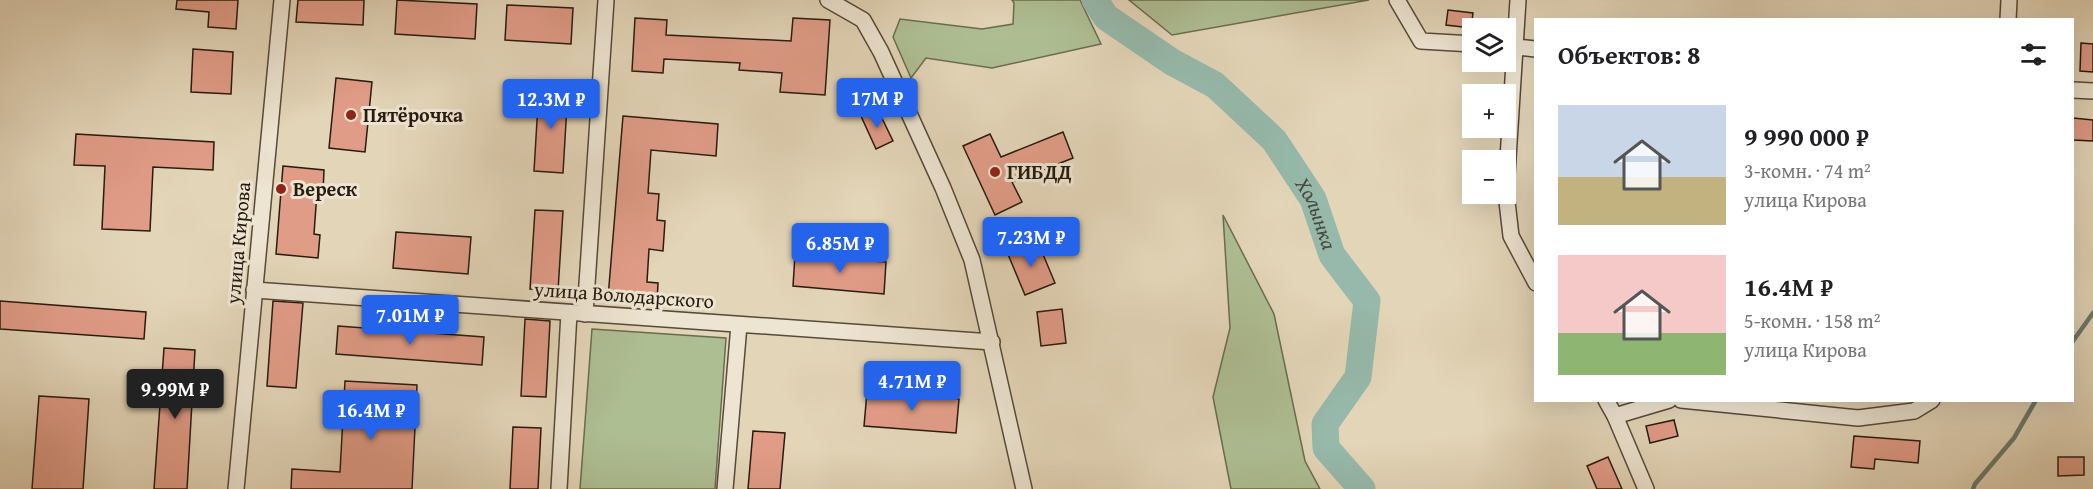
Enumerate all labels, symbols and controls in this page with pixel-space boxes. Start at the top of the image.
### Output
map controls [1462,18,1516,204]
button: layers [1462,18,1516,72]
text: Объектов: 8 [1558,35,1701,74]
icon: filters [2017,38,2050,71]
pin: 17M ₽ [835,78,919,129]
pin: 12.3M ₽ [496,79,606,130]
text: 17M ₽ [851,83,903,112]
text: 12.3M ₽ [517,84,585,113]
button: + [1462,84,1516,138]
place label: Пятёрочка [363,100,464,129]
marker: Пятёрочка [344,108,358,122]
text: 9 990 000 ₽ [1744,117,1869,156]
icon: home [1606,129,1678,201]
button: − [1462,150,1516,204]
text: 3-комн. · 74 m² [1744,156,1871,185]
place label: ГИБДД [1007,157,1072,186]
marker: ГИБДД [988,165,1002,179]
water label: Холынка [1287,170,1345,254]
place label: Вереск [293,174,358,203]
street label: улица Кирова [218,180,257,306]
marker: Вереск [274,182,288,196]
text: улица Кирова [1744,185,1867,214]
pin: 7.23M ₽ [976,217,1086,268]
text: 7.23M ₽ [997,222,1065,251]
pin: 6.85M ₽ [785,223,895,274]
text: 6.85M ₽ [806,228,874,257]
text: 16.4M ₽ [1744,267,1833,306]
street label: улица Володарского [532,274,715,315]
icon: home [1606,279,1678,351]
pin: 7.01M ₽ [355,295,465,346]
text: 7.01M ₽ [376,300,444,329]
text: 5-комн. · 158 m² [1744,306,1880,335]
text: улица Кирова [1744,335,1867,364]
pin: 4.71M ₽ [857,361,967,412]
text: 4.71M ₽ [878,366,946,395]
pin: 9.99M ₽ [120,369,230,420]
text: 9.99M ₽ [141,374,209,403]
pin: 16.4M ₽ [316,390,426,441]
text: 16.4M ₽ [337,395,405,424]

